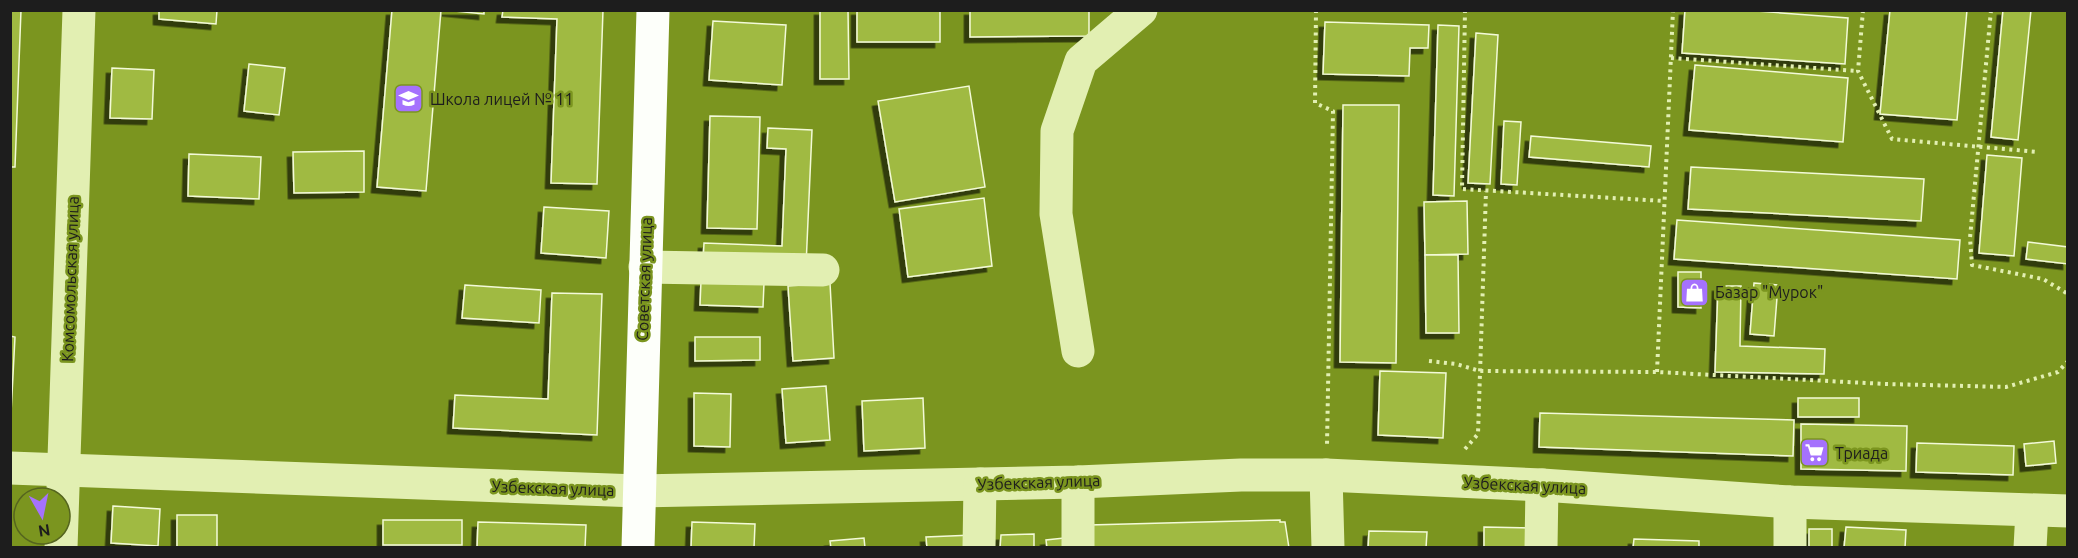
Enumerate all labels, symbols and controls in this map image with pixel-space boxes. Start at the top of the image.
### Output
school or university icon: Школа лицей № 11 [393,83,425,115]
place label: Школа лицей № 11 [430,90,574,108]
street label: Комсомольская улица [58,196,82,362]
street label: Советская улица [633,217,655,341]
shop icon: Базар "Мурок" [1678,276,1710,308]
place label: Базар "Мурок" [1715,283,1823,301]
supermarket icon: Триада [1798,437,1830,469]
place label: Триада [1835,444,1888,462]
street label: Узбекская улица [977,471,1101,493]
street label: Узбекская улица [1463,473,1587,497]
street label: Узбекская улица [491,477,615,499]
north arrow [12,486,72,546]
text: N [37,521,52,541]

